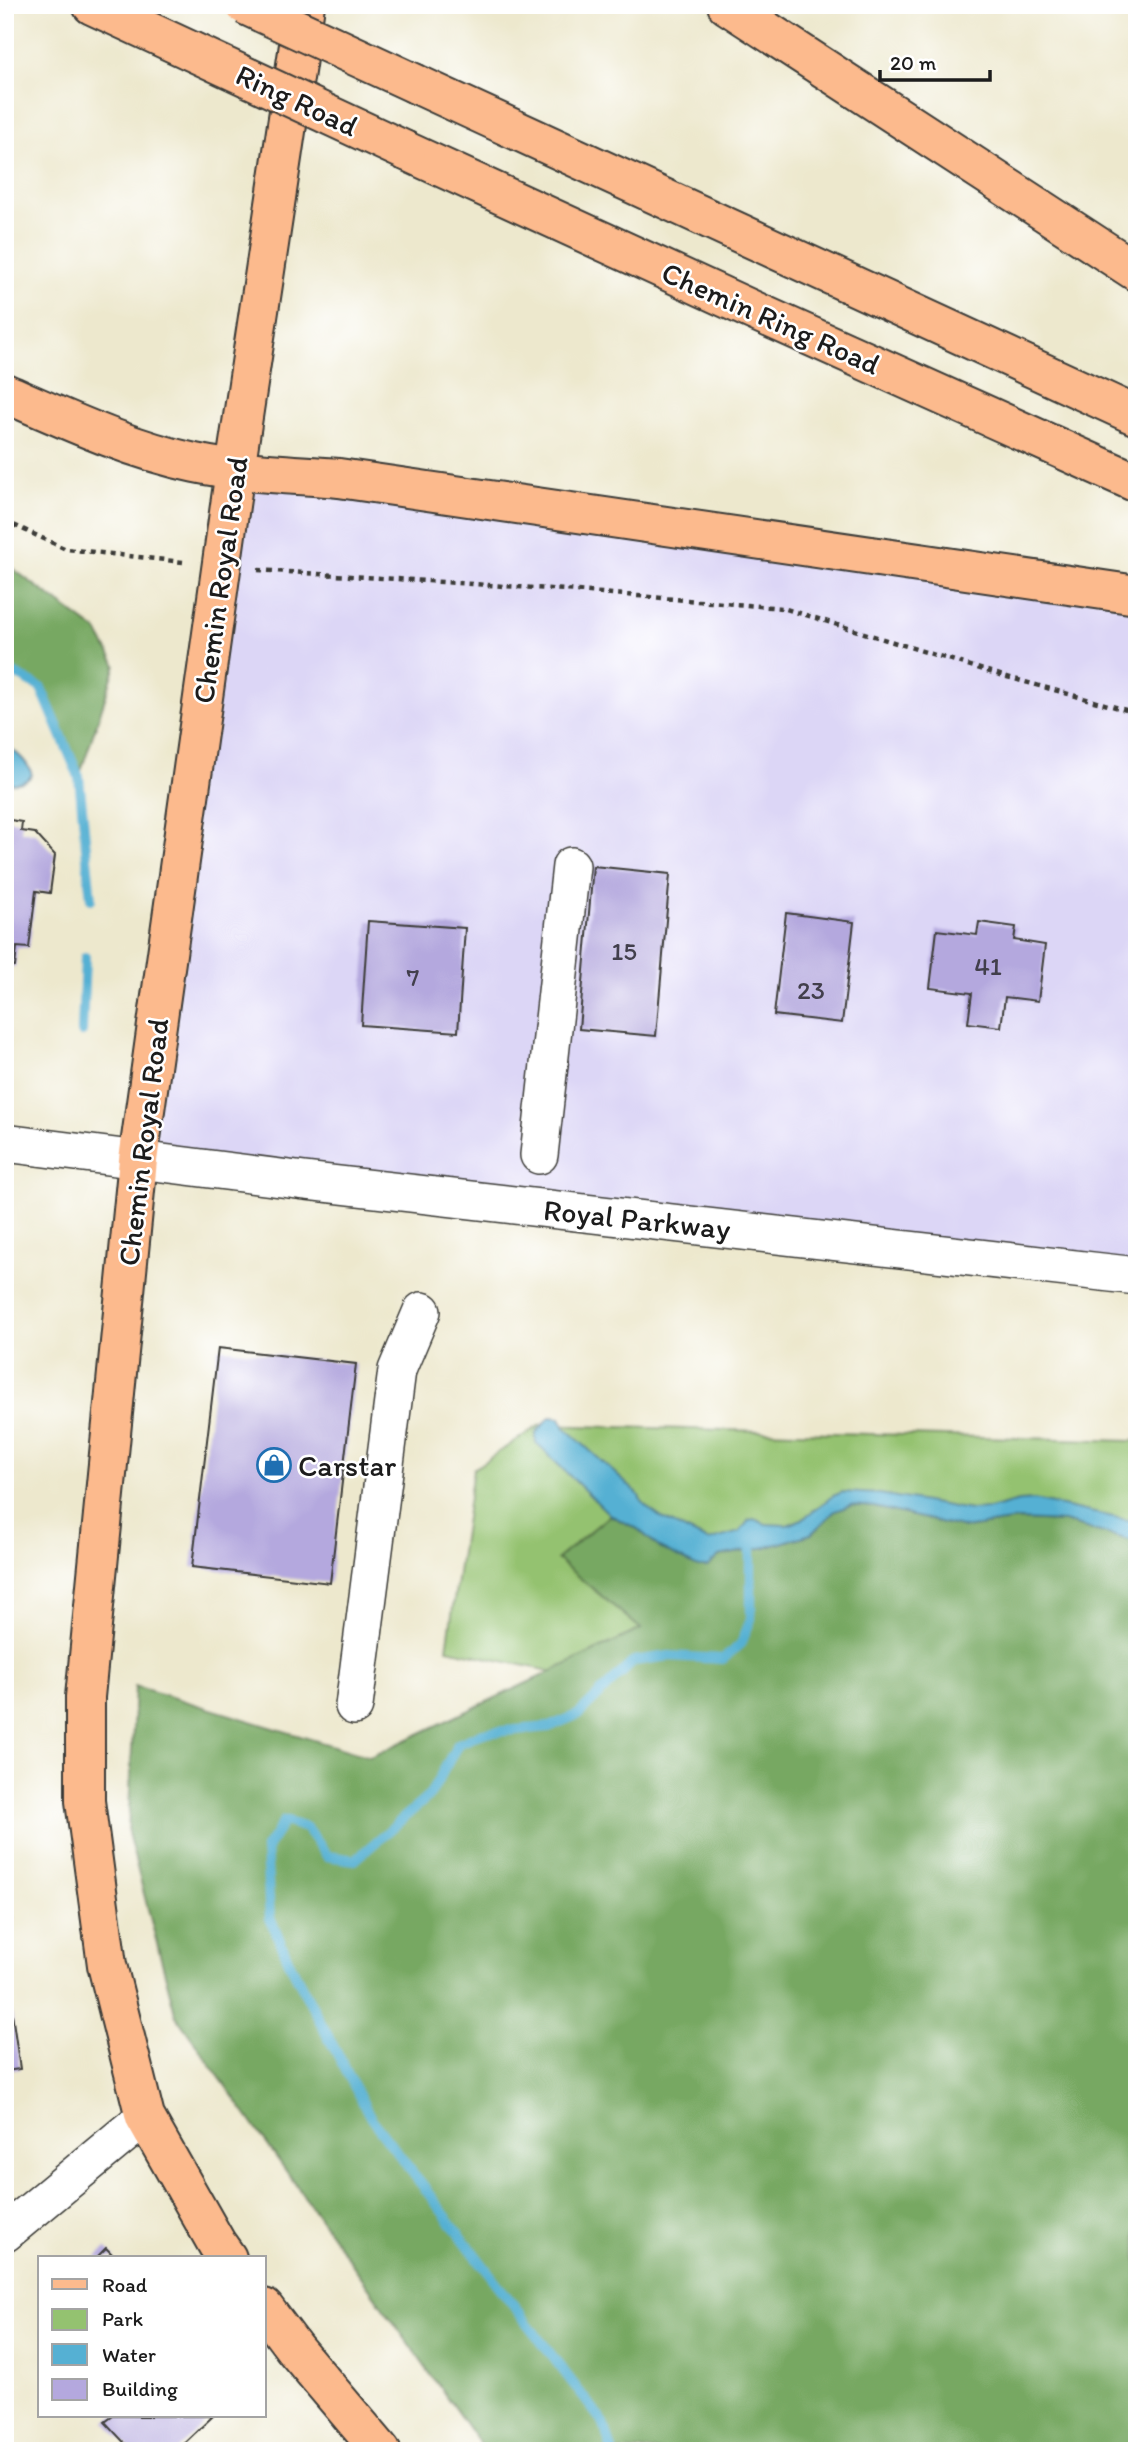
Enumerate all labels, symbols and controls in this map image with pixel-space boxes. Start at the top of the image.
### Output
scale bar [880,38,990,82]
text: 20 m [890,50,937,75]
street label: Ring Road [230,56,364,144]
street label: Chemin Ring Road [656,253,886,383]
street label: Chemin Royal Road [184,454,256,706]
house number: 15 [611,935,637,967]
house number: 41 [974,950,1002,982]
house number: 7 [407,961,420,993]
house number: 23 [797,974,825,1006]
street label: Chemin Royal Road [109,1016,177,1268]
street label: Royal Parkway [542,1191,732,1247]
shop icon: Carstar [255,1446,293,1484]
place label: Carstar [298,1447,396,1484]
legend [38,2256,266,2418]
text: Road [102,2272,148,2297]
text: Park [102,2306,144,2331]
text: Water [102,2342,156,2367]
text: Building [102,2376,178,2401]

